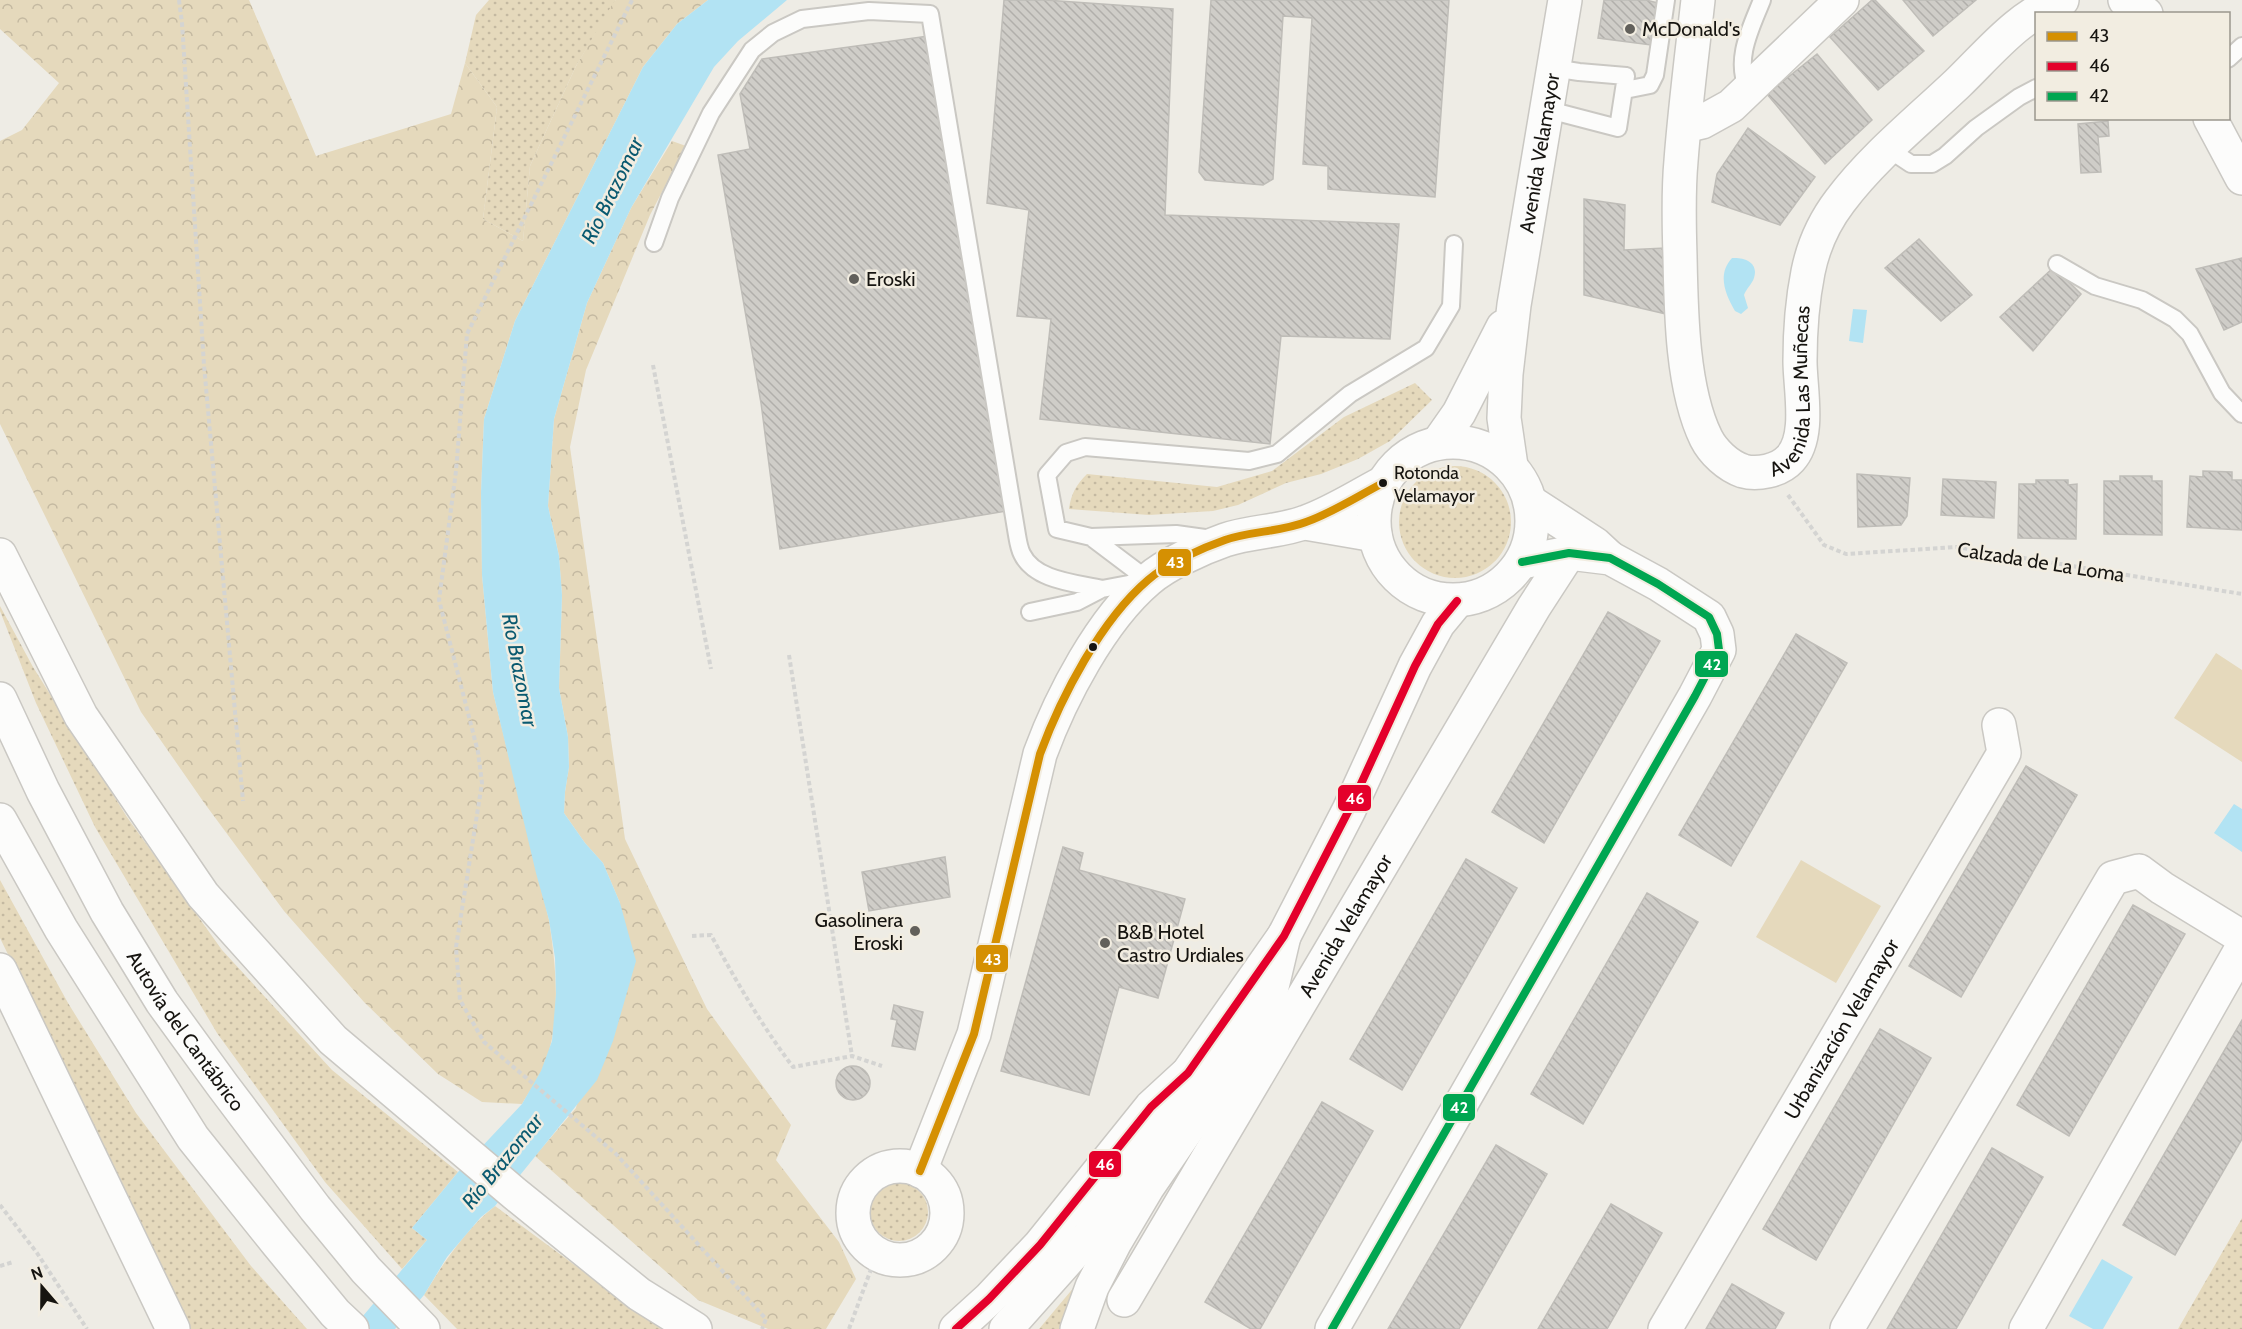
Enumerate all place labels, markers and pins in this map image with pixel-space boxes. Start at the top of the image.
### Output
place label: McDonald's [1642,17,1740,41]
marker: McDonald's [1623,22,1637,36]
place label: Eroski [866,267,915,291]
marker: Eroski [847,272,861,286]
place label: Rotonda Velamayor [1394,462,1475,507]
marker: Rotonda Velamayor [1377,477,1389,489]
unlabelled marker [1087,641,1099,653]
place label: Gasolinera Eroski [815,908,903,955]
place label: B&B Hotel Castro Urdiales [1117,920,1244,967]
marker: Gasolinera Eroski [908,924,922,938]
marker: B&B Hotel Castro Urdiales [1098,936,1112,950]

